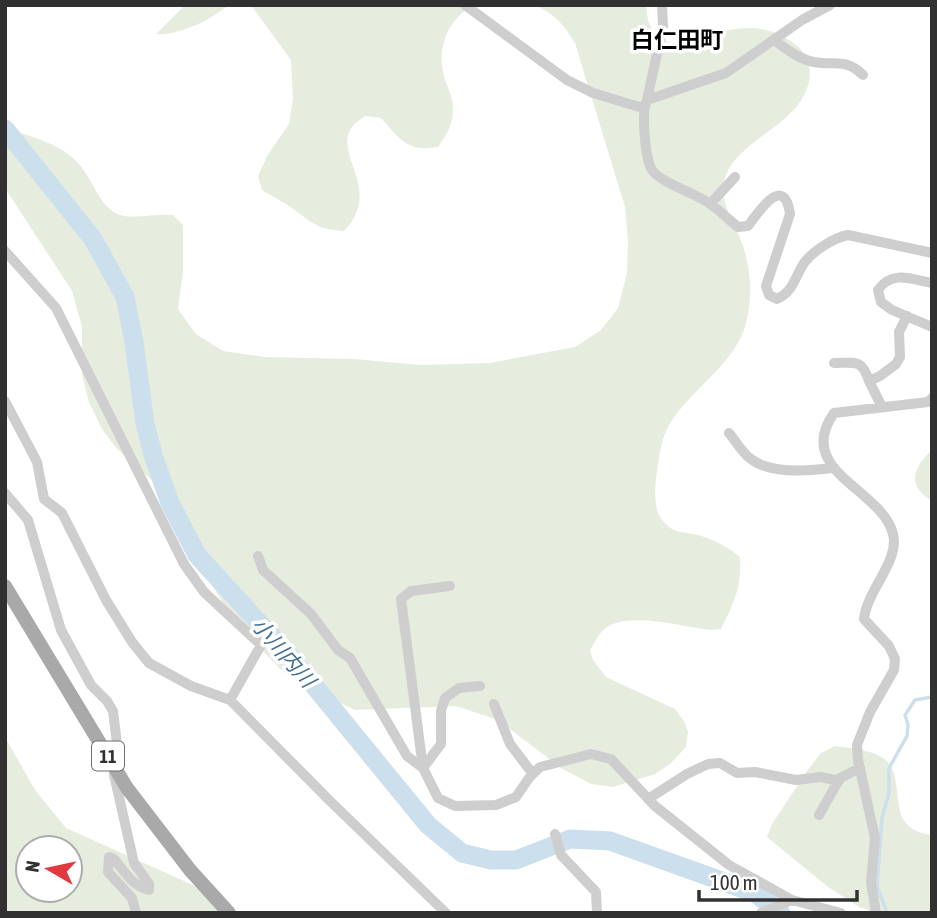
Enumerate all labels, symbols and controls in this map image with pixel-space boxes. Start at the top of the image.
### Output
district label: 白仁田町 [631,27,723,53]
water label: 小川内川 [247,612,322,693]
road number: 11 [92,742,124,770]
north arrow [14,834,84,904]
scale bar [699,858,856,902]
text: N [20,859,44,874]
text: 100 m [710,870,758,894]

